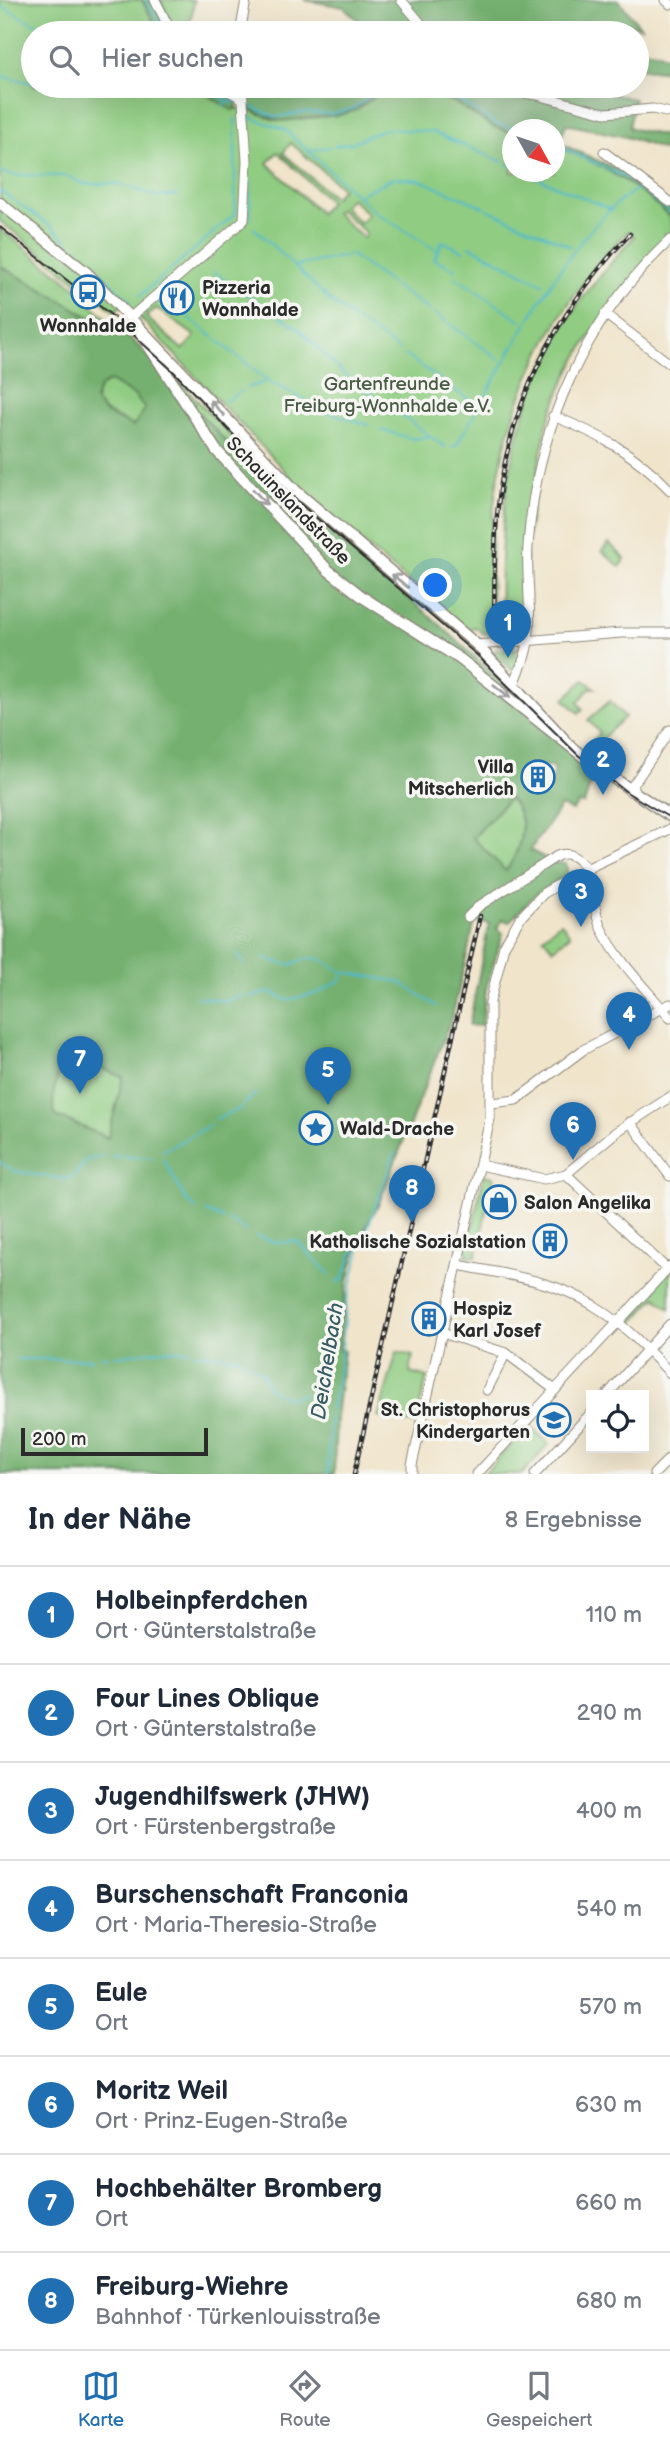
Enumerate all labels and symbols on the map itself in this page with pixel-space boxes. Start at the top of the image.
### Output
north arrow [502,119,565,182]
bus stop icon: Wonnhalde [69,273,107,311]
place label: Pizzeria Wonnhalde [202,277,299,322]
restaurant icon: Pizzeria Wonnhalde [158,279,196,317]
place label: Wonnhalde [40,315,136,338]
park label: Gartenfreunde Freiburg-Wonnhalde e.V. [283,373,491,418]
one-way arrow [209,400,226,417]
street label: Schauinslandstraße [221,432,355,570]
one-way arrow [252,488,268,506]
your location [418,568,452,602]
one-way arrow [392,573,410,588]
pin: 1 [485,600,531,658]
one-way arrow [492,684,511,699]
pin: 2 [580,737,626,795]
place label: Villa Mitscherlich [408,756,514,801]
building icon: Villa Mitscherlich [519,758,557,796]
pin: 3 [558,869,604,927]
pin: 4 [606,992,652,1050]
pin: 7 [57,1036,103,1094]
pin: 5 [305,1047,351,1105]
pin: 6 [550,1102,596,1160]
place icon: Wald-Drache [297,1109,335,1147]
place label: Wald-Drache [340,1118,454,1141]
pin: 8 [389,1165,435,1223]
shop icon: Salon Angelika [480,1183,518,1221]
place label: Salon Angelika [524,1192,651,1215]
building icon: Katholische Sozialstation [531,1222,569,1260]
place label: Katholische Sozialstation [309,1231,526,1254]
place label: Hospiz Karl Josef [453,1298,542,1343]
water label: Deichelbach [306,1300,349,1421]
building icon: Hospiz Karl Josef [410,1300,448,1338]
place label: St. Christophorus Kindergarten [381,1399,530,1444]
school or university icon: St. Christophorus Kindergarten [535,1401,573,1439]
scale bar [21,1425,208,1457]

